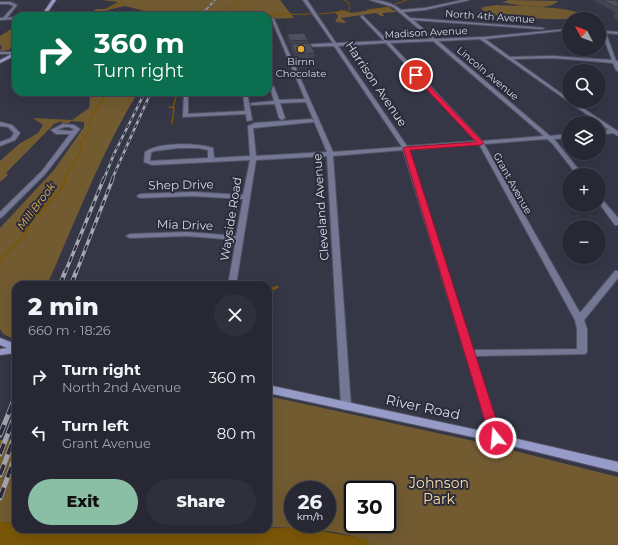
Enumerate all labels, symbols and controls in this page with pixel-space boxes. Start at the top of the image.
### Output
street label: North 4th Avenue [445,7,535,26]
north arrow [562,12,606,56]
map controls [562,12,606,264]
street label: Madison Avenue [384,24,468,41]
text: 360 m [94,26,185,60]
icon: right [28,28,80,80]
street label: Harrison Avenue [342,38,410,129]
marker: Birnn Chocolate [296,44,306,54]
street label: Lincoln Avenue [454,44,521,103]
place label: Birnn Chocolate [276,55,326,80]
pin [399,58,433,92]
text: Turn right [94,60,184,82]
icon: arrive [405,64,427,86]
button: search [562,64,606,108]
button: layers [562,116,606,160]
street label: Grant Avenue [490,150,535,216]
street label: Cleveland Avenue [309,153,332,261]
button: + [562,168,606,212]
street label: Shep Drive [148,176,214,193]
street label: Wayside Road [216,176,245,262]
water label: Mill Brook [14,179,58,232]
street label: Mia Drive [157,216,213,233]
button: − [562,220,606,264]
text: 2 min [28,292,99,321]
button: close [214,294,256,336]
text: 660 m · 18:26 [28,322,111,338]
text: Turn right [62,360,141,379]
icon: right [28,366,50,388]
text: 360 m [209,368,256,387]
text: North 2nd Avenue [62,379,181,395]
street label: River Road [384,390,462,424]
text: Turn left [62,416,129,435]
position arrow [475,417,517,459]
icon: left [28,422,50,444]
text: 80 m [217,424,256,443]
text: Grant Avenue [62,435,151,451]
park label: Johnson Park [408,474,469,508]
button: Exit [28,479,138,525]
button: Share [146,479,256,525]
speed limit sign: 30 [344,481,396,533]
text: 26 [298,490,322,514]
text: km/h [297,510,323,523]

